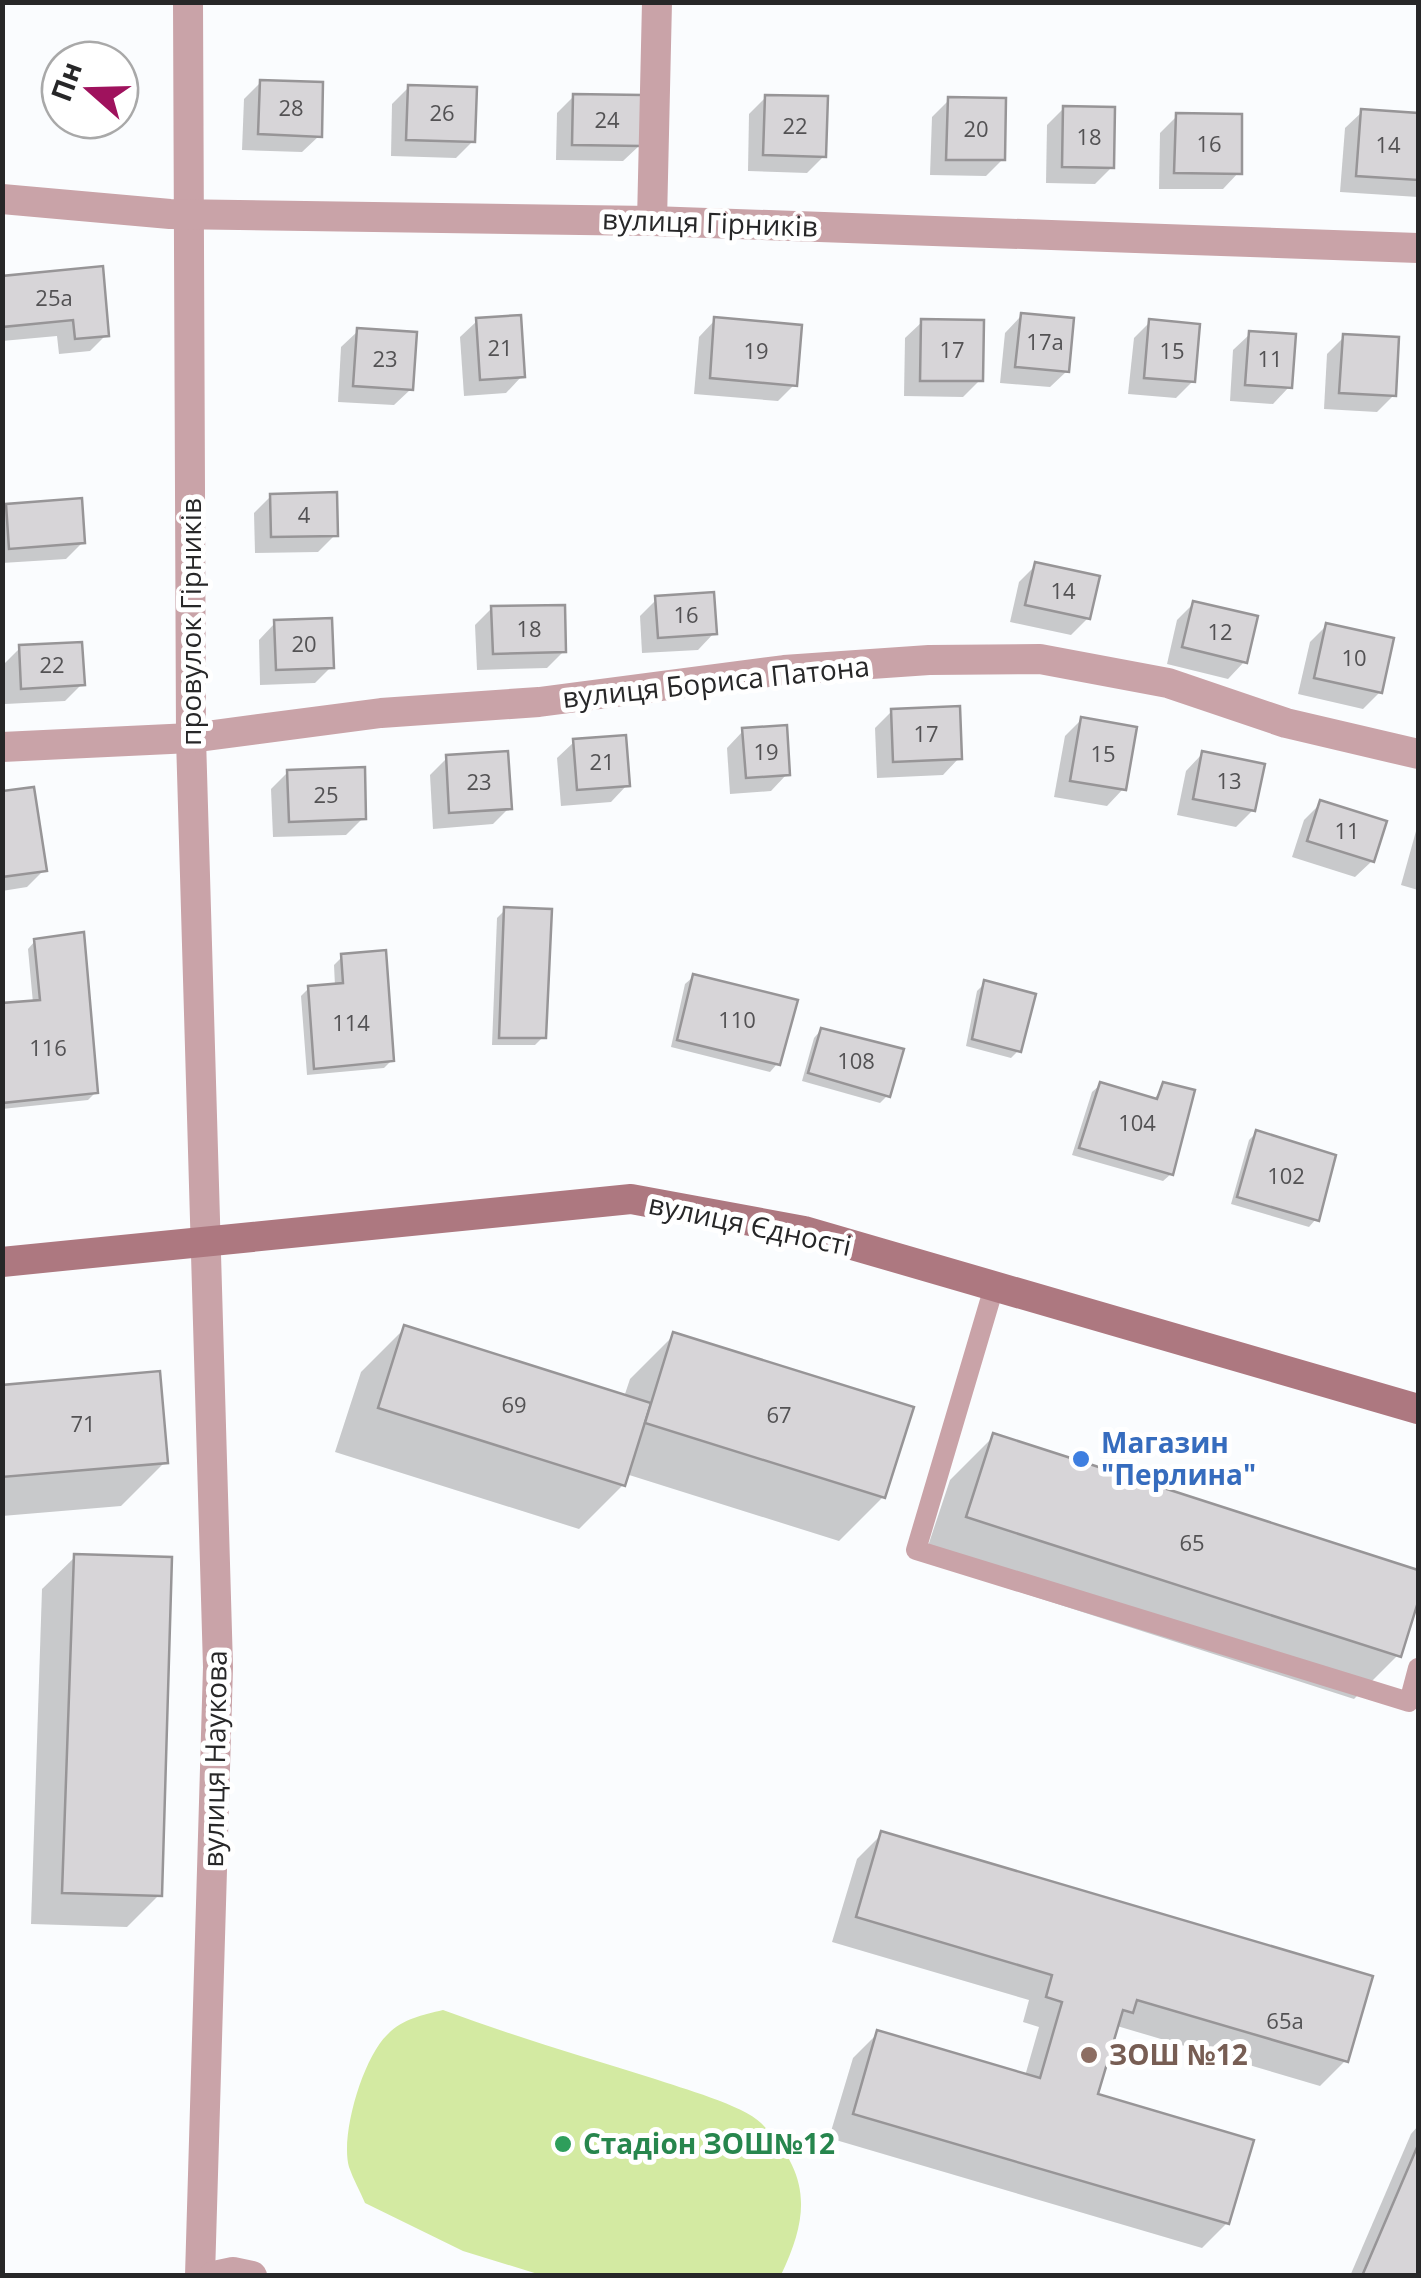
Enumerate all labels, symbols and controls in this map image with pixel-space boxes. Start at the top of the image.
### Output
north arrow [40,40,140,140]
text: Пн [41,56,90,106]
house number: 28 [278,92,304,122]
house number: 26 [429,97,455,127]
house number: 24 [594,104,620,134]
house number: 22 [782,110,808,140]
house number: 20 [963,113,989,143]
house number: 18 [1076,121,1102,151]
house number: 16 [1196,128,1222,158]
house number: 14 [1375,129,1401,159]
street label: вулиця Гірників [601,199,819,245]
house number: 25а [35,282,73,312]
house number: 17а [1026,326,1064,356]
house number: 21 [487,332,513,362]
house number: 17 [939,334,965,364]
house number: 19 [743,335,769,365]
house number: 15 [1159,335,1185,365]
house number: 23 [372,343,398,373]
house number: 11 [1257,343,1283,373]
street label: провулок Гірників [171,498,209,746]
house number: 4 [298,499,311,529]
house number: 14 [1050,575,1076,605]
house number: 16 [673,599,699,629]
house number: 18 [516,613,542,643]
house number: 12 [1207,616,1233,646]
house number: 20 [291,628,317,658]
house number: 10 [1341,642,1367,672]
street label: вулиця Бориса Патона [560,646,871,716]
house number: 22 [39,649,65,679]
house number: 17 [913,718,939,748]
house number: 19 [753,736,779,766]
house number: 15 [1090,738,1116,768]
house number: 21 [589,746,615,776]
house number: 13 [1216,765,1242,795]
house number: 23 [466,766,492,796]
house number: 25 [313,779,339,809]
house number: 11 [1334,815,1360,845]
house number: 110 [718,1004,756,1034]
house number: 114 [332,1007,370,1037]
house number: 116 [29,1032,67,1062]
house number: 108 [837,1045,875,1075]
house number: 104 [1118,1107,1156,1137]
house number: 102 [1267,1160,1305,1190]
street label: вулиця Єдності [645,1184,855,1264]
house number: 69 [501,1389,527,1419]
house number: 67 [766,1399,792,1429]
house number: 71 [70,1408,96,1438]
place label: Магазин "Перлина" [1101,1423,1256,1493]
marker: Магазин "Перлина" [1070,1448,1092,1470]
house number: 65 [1179,1527,1205,1557]
street label: вулиця Наукова [193,1650,235,1868]
house number: 65а [1266,2005,1304,2035]
place label: ЗОШ №12 [1109,2035,1248,2073]
marker: ЗОШ №12 [1078,2044,1100,2066]
place label: Стадіон ЗОШ№12 [583,2124,835,2162]
marker: Стадіон ЗОШ№12 [552,2133,574,2155]

